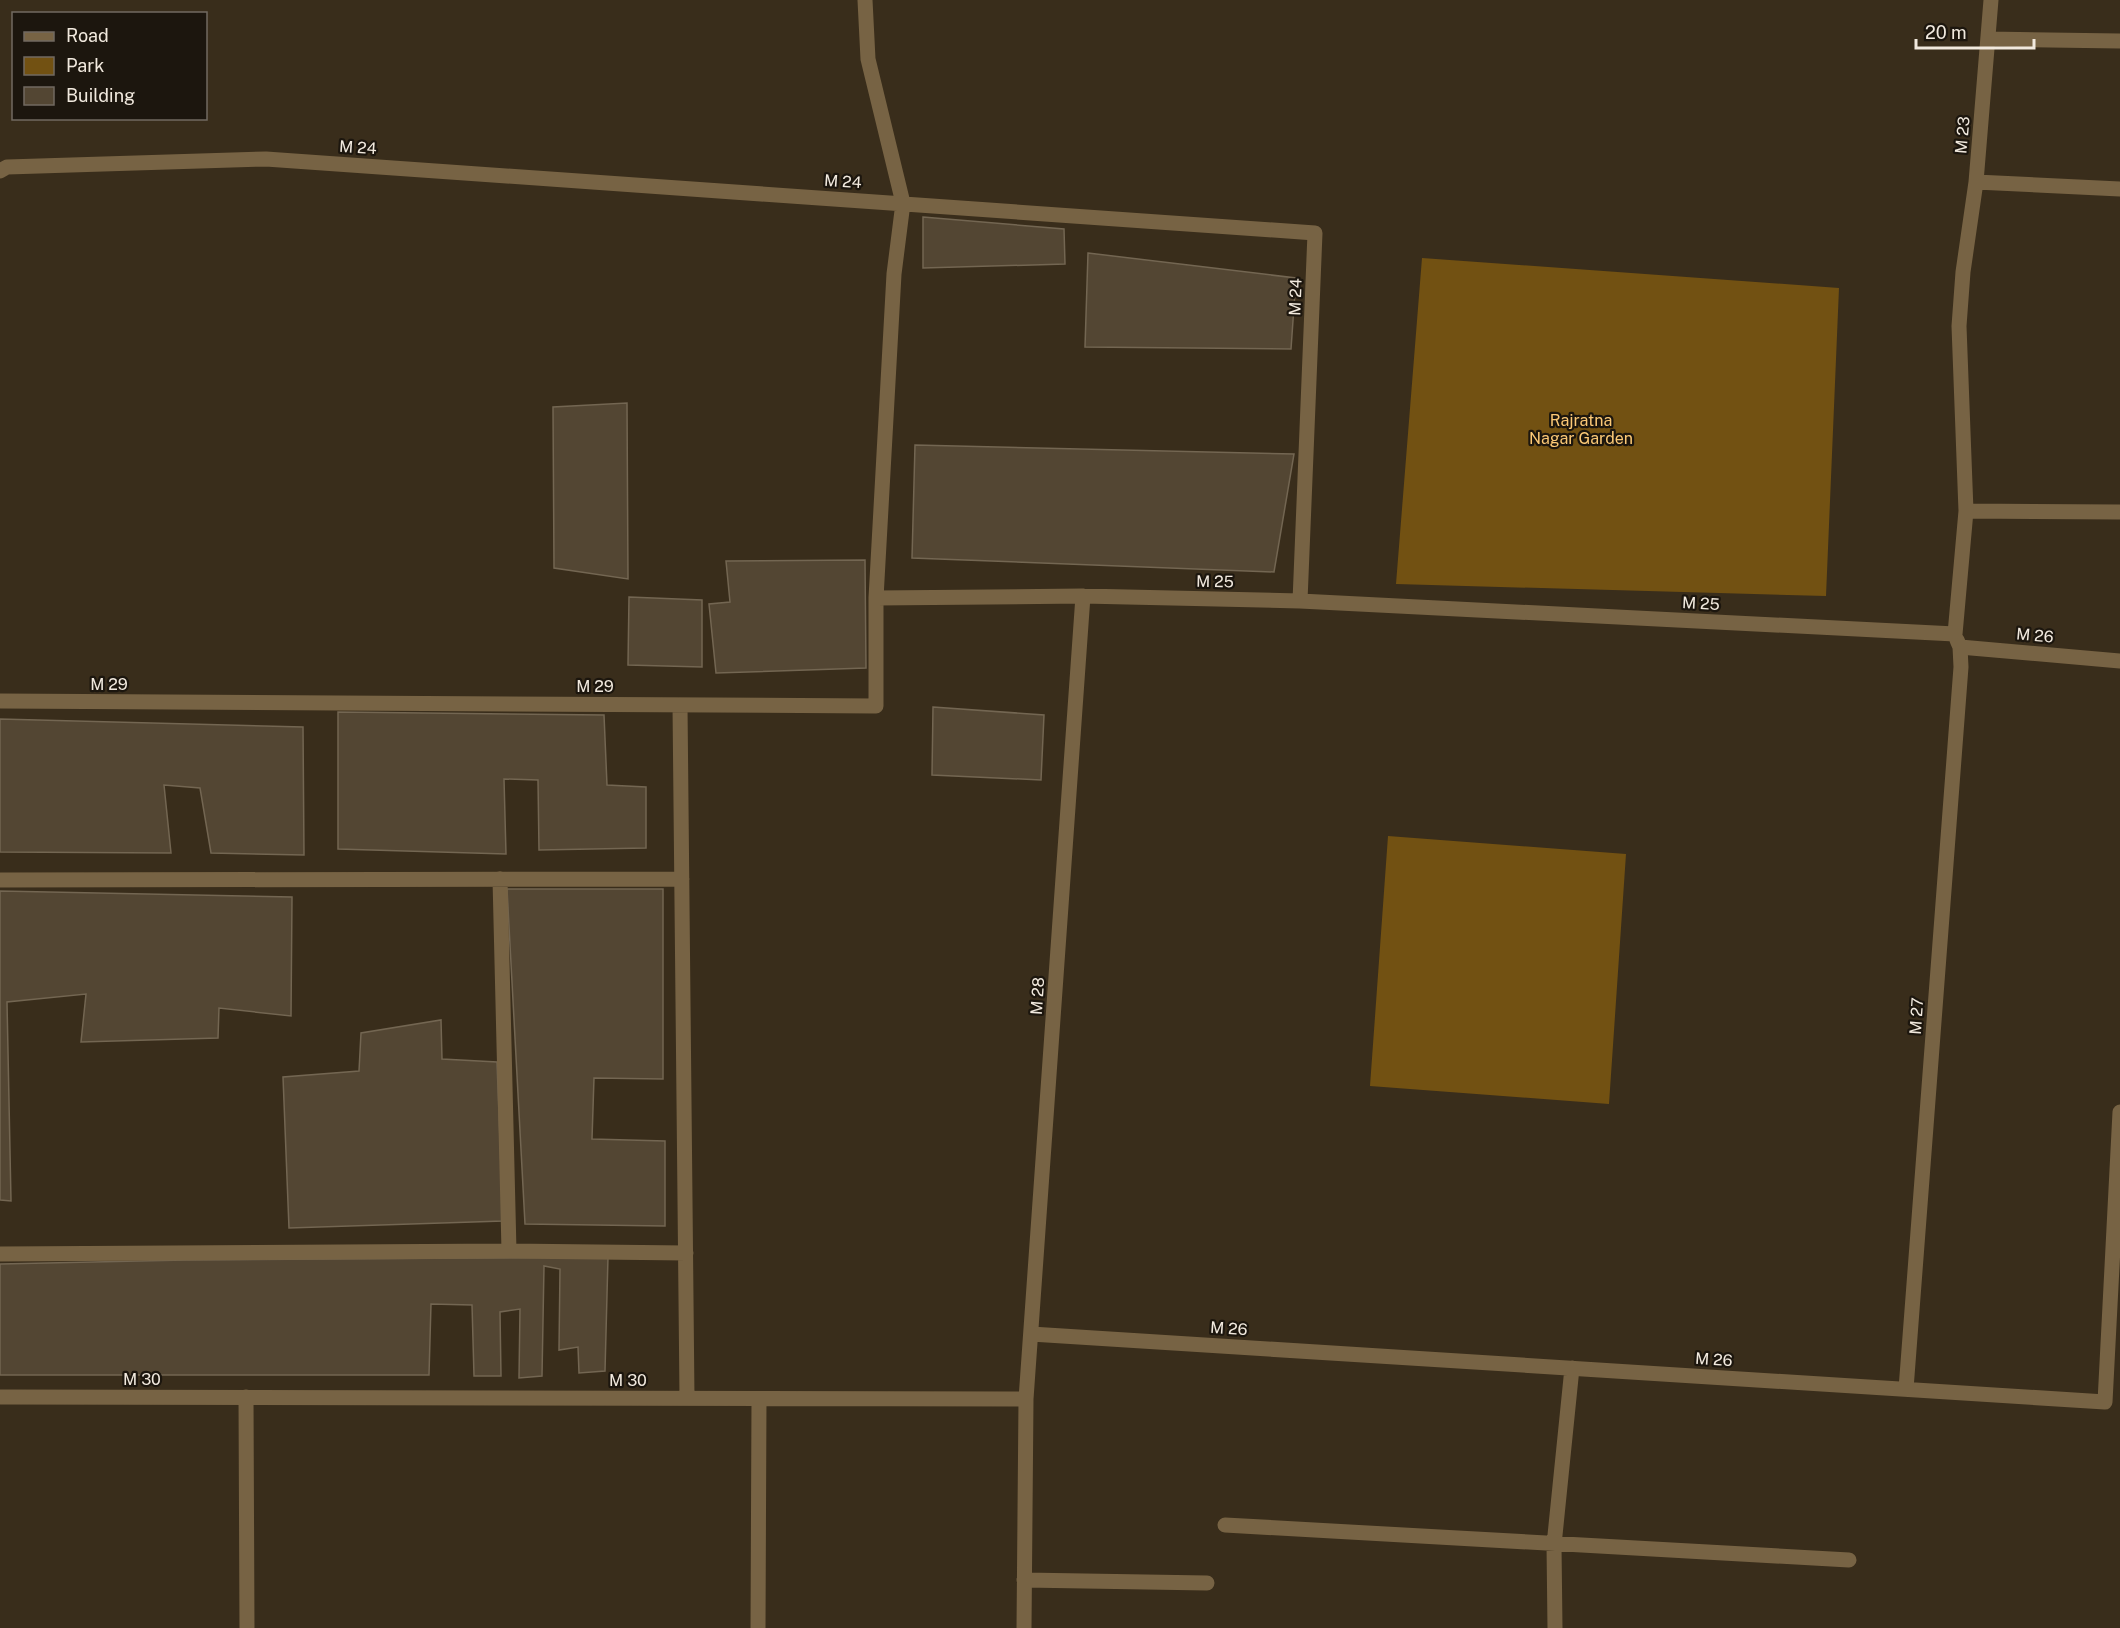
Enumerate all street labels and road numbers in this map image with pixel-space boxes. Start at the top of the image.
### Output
street label: M 23 [1951,115,1974,155]
street label: M 24 [339,137,377,158]
street label: M 24 [824,171,862,192]
street label: M 24 [1285,278,1306,316]
street label: M 25 [1196,572,1234,591]
street label: M 25 [1682,593,1720,614]
street label: M 26 [2015,624,2055,647]
street label: M 29 [90,675,128,694]
street label: M 29 [576,677,614,696]
street label: M 28 [1027,976,1048,1016]
street label: M 27 [1906,997,1927,1035]
street label: M 26 [1210,1318,1248,1339]
street label: M 26 [1695,1349,1733,1370]
street label: M 30 [123,1370,161,1389]
street label: M 30 [609,1371,647,1390]

